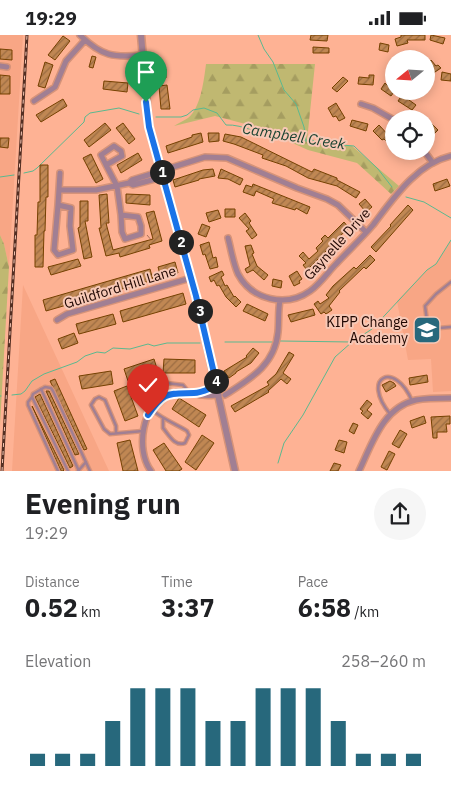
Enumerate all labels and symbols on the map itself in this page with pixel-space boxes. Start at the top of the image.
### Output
north arrow [385,50,435,100]
pin [125,51,167,102]
water label: Campbell Creek [241,118,347,154]
pin: 1 [150,159,174,185]
street label: Gaynelle Drive [300,204,374,284]
pin: 2 [168,229,194,255]
street label: Guildford Hill Lane [62,261,179,313]
pin: 3 [188,299,212,323]
place label: KIPP Change Academy [326,313,408,347]
school or university icon: KIPP Change Academy [412,315,442,345]
pin [127,364,169,415]
pin: 4 [204,369,228,393]

